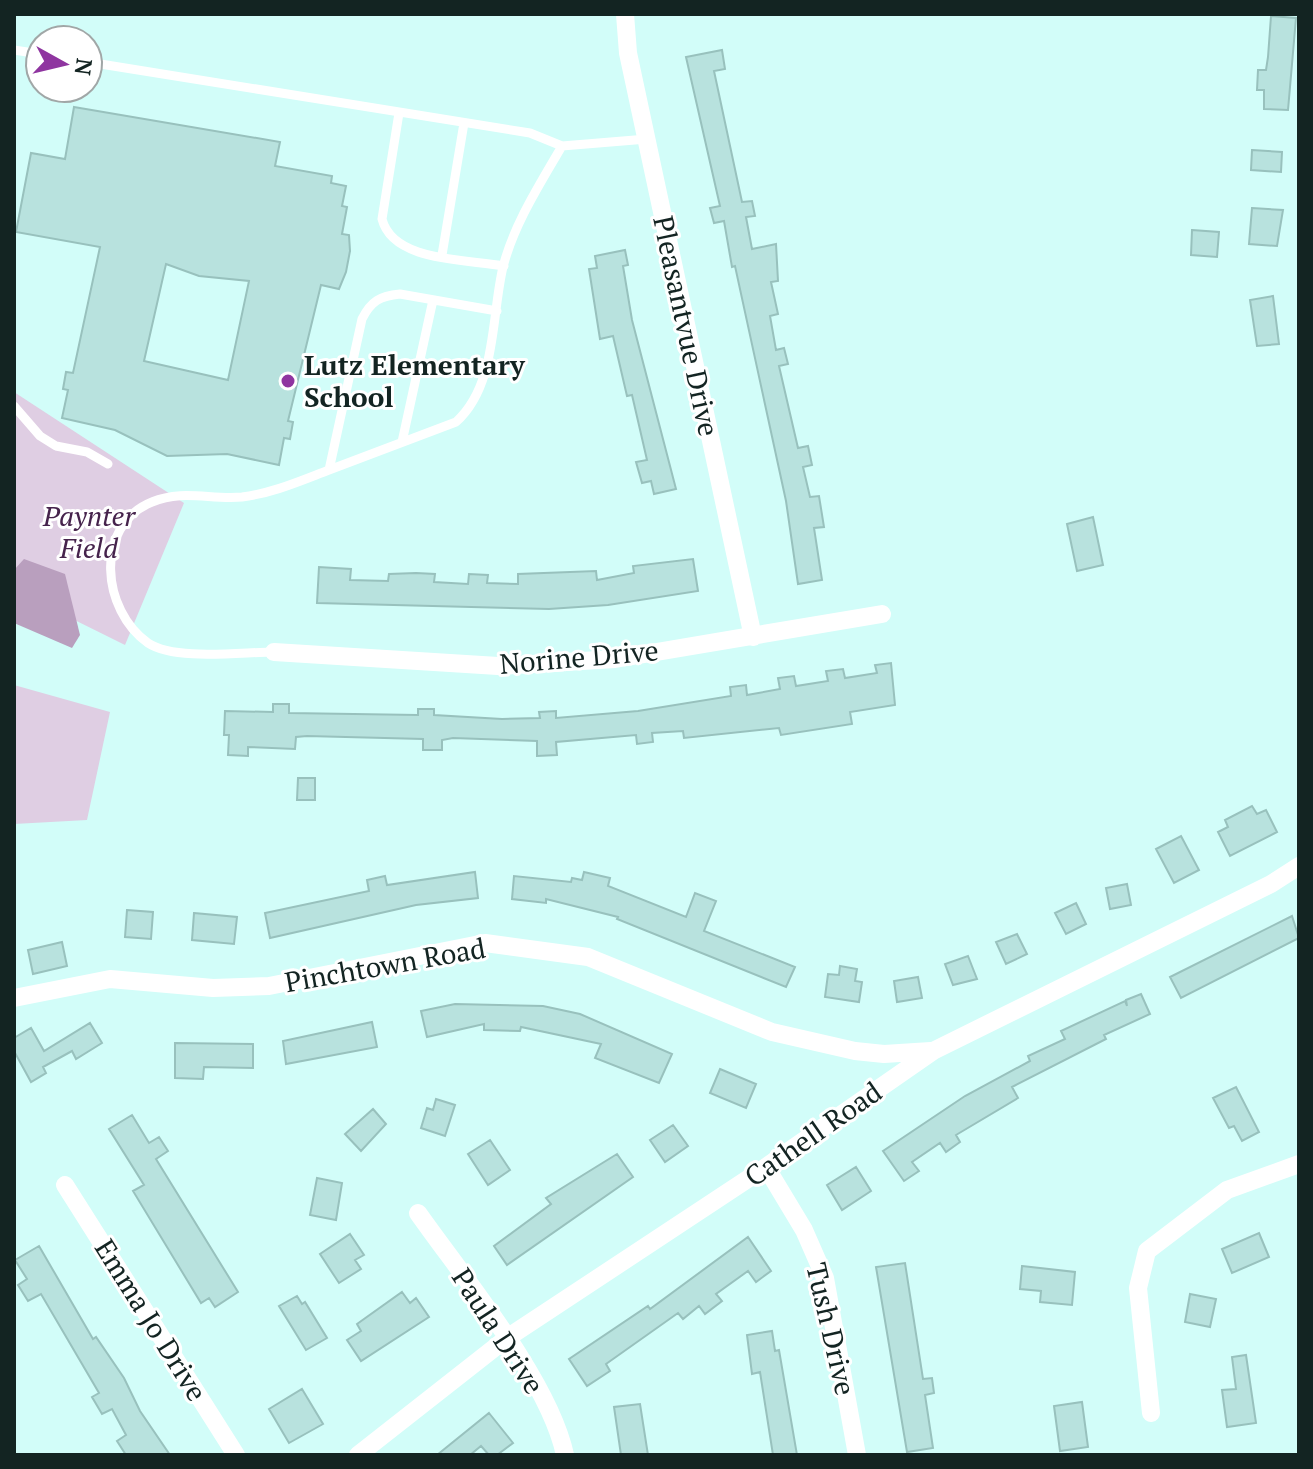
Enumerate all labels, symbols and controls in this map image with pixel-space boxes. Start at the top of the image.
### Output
north arrow [24,24,104,104]
text: N [69,57,100,77]
street label: Pleasantvue Drive [645,212,728,440]
place label: Lutz Elementary School [304,346,526,415]
marker: Lutz Elementary School [279,372,297,390]
park label: Paynter Field [42,497,136,566]
street label: Norine Drive [498,631,660,682]
street label: Pinchtown Road [282,929,488,1000]
street label: Cathell Road [737,1073,889,1194]
street label: Emma Jo Drive [87,1232,216,1408]
street label: Tush Drive [798,1259,865,1399]
street label: Paula Drive [444,1261,553,1401]

